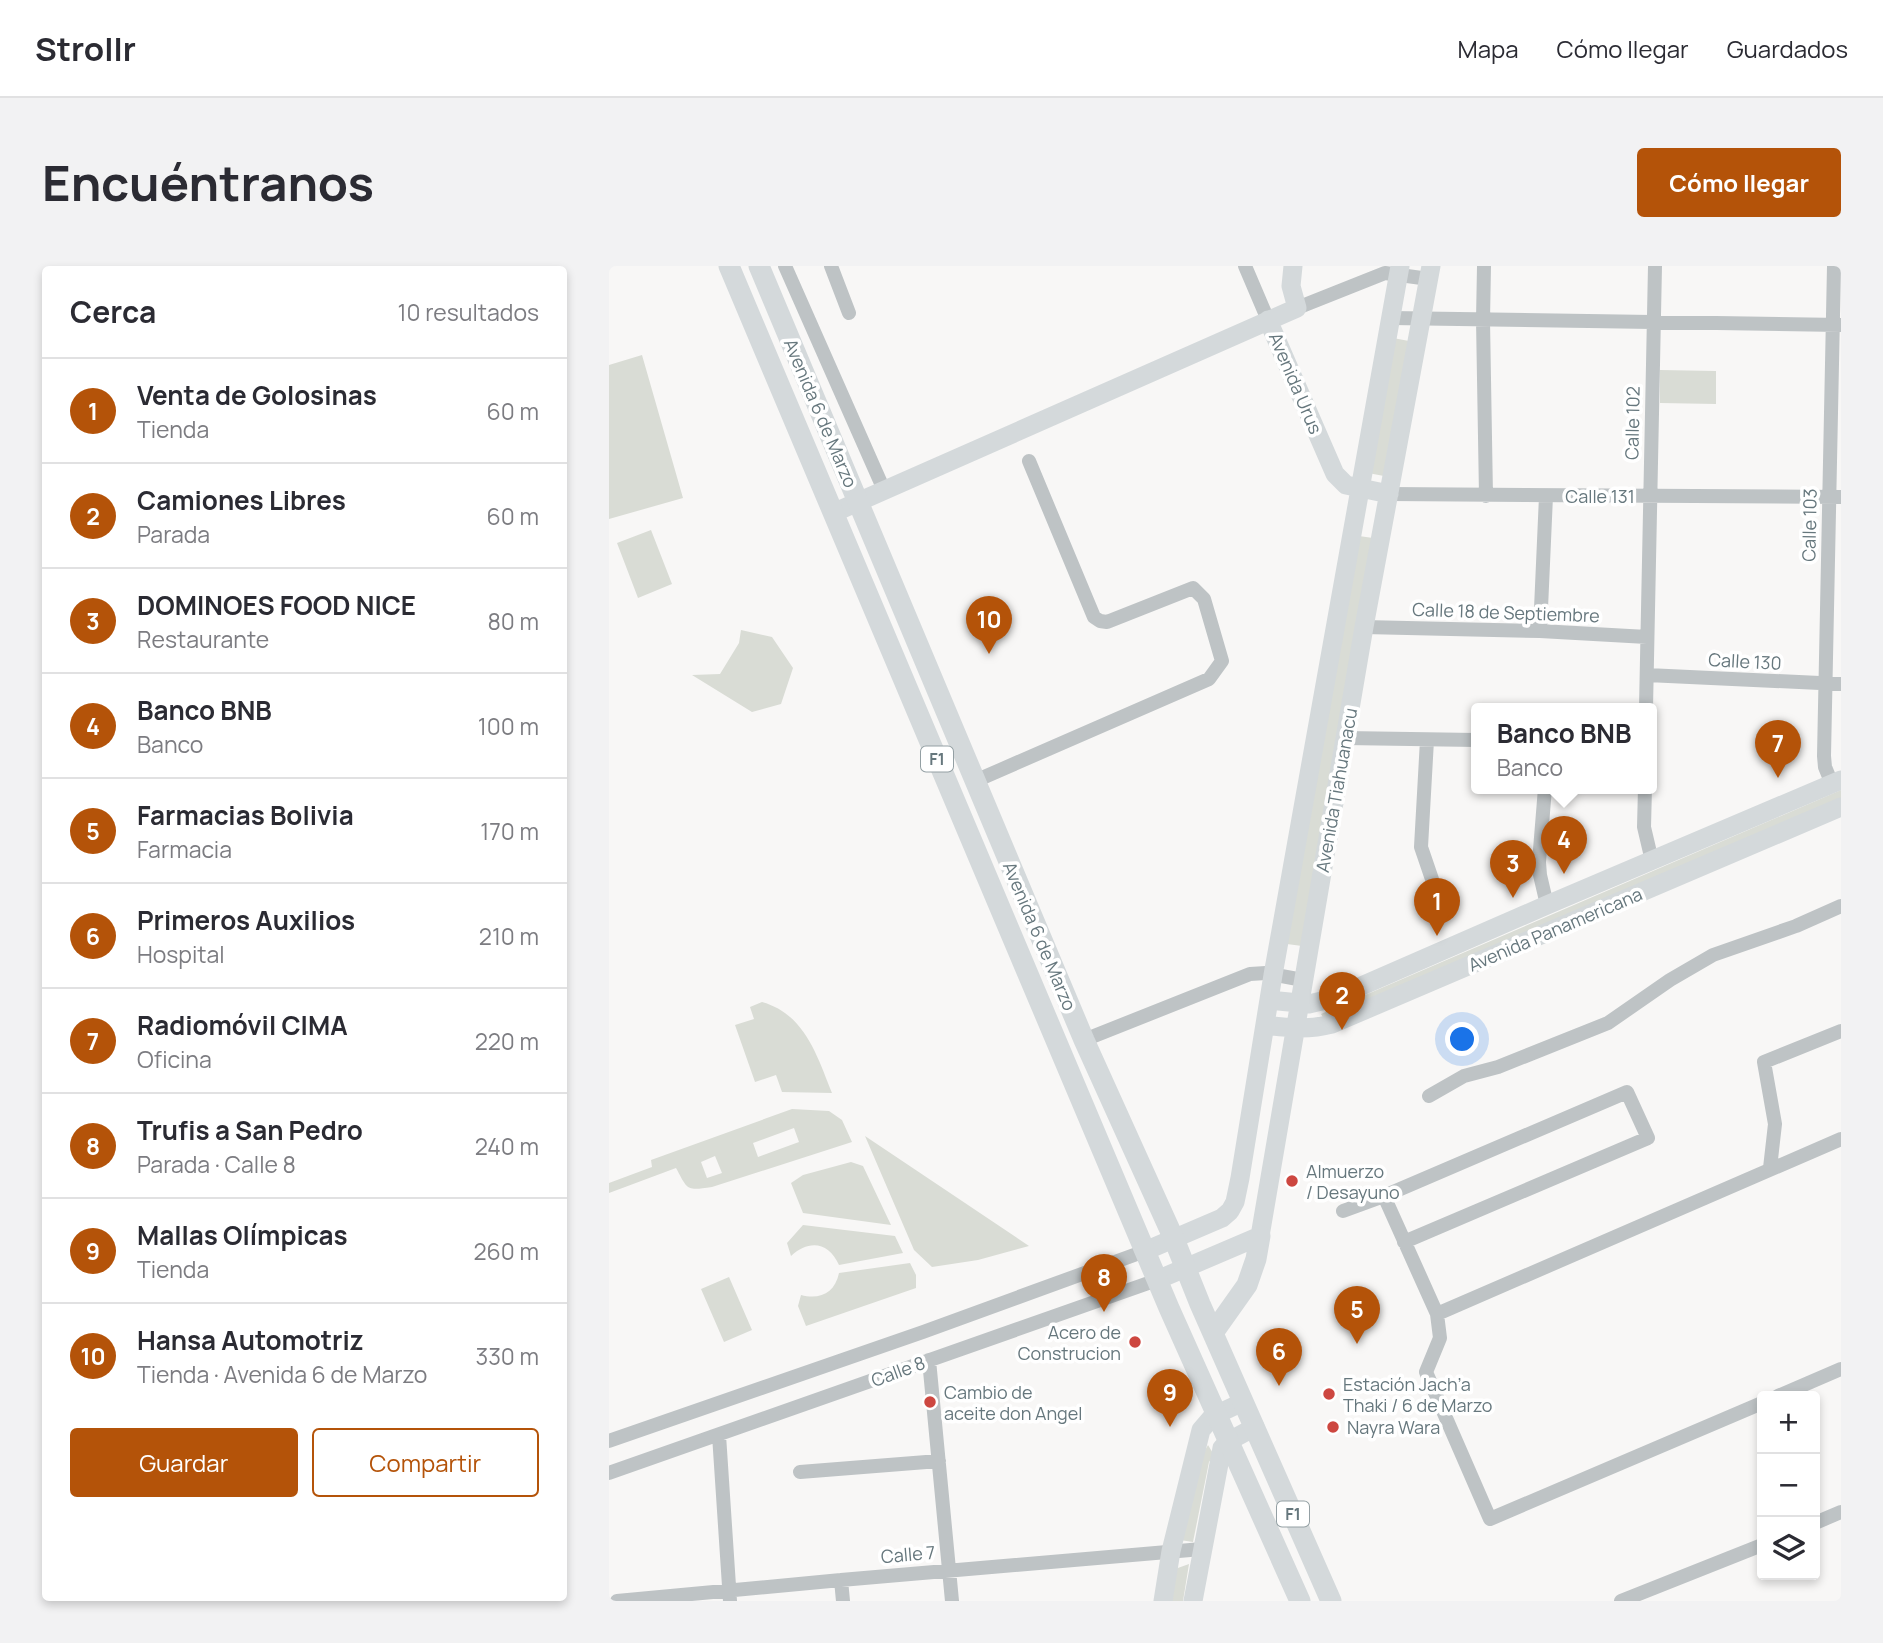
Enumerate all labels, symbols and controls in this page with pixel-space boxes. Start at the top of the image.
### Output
text: Strollr [35,26,136,71]
text: Mapa [1458,32,1519,65]
text: Cómo llegar [1557,32,1689,65]
text: Guardados [1727,32,1848,65]
button: Cómo llegar [1637,148,1841,217]
text: Encuéntranos [42,149,374,216]
text: Cerca [70,291,156,332]
text: 10 resultados [398,296,539,328]
street label: Avenida Urus [1264,329,1328,437]
street label: Avenida 6 de Marzo [779,335,863,491]
text: Venta de Golosinas [137,377,377,413]
street label: Calle 102 [1619,386,1645,460]
text: 1 [88,395,98,427]
text: 60 m [487,395,539,427]
text: Tienda [137,413,209,445]
text: Camiones Libres [137,482,346,518]
street label: Calle 131 [1565,484,1635,508]
street label: Calle 103 [1796,488,1822,562]
text: 2 [86,500,100,532]
text: 60 m [487,500,539,532]
text: Parada [137,518,210,550]
text: DOMINOES FOOD NICE [137,587,416,623]
pin: 10 [966,596,1012,654]
street label: Calle 18 de Septiembre [1412,597,1600,627]
text: 3 [86,605,100,637]
text: 80 m [488,605,539,637]
text: Restaurante [137,623,269,655]
street label: Calle 130 [1708,647,1782,675]
text: Banco BNB [137,692,272,728]
popup [1471,703,1657,794]
street label: Avenida Tiahuanacu [1310,706,1362,874]
text: 4 [86,710,100,742]
text: 100 m [478,710,539,742]
text: Banco BNB [1497,715,1631,751]
pin: 7 [1755,720,1801,778]
text: Banco [137,728,203,760]
road number: F1 [921,746,953,772]
text: Banco [1497,751,1563,783]
text: Farmacias Bolivia [137,797,354,833]
text: 5 [86,815,100,847]
text: 170 m [480,815,539,847]
pin: 4 [1541,816,1587,874]
text: Farmacia [137,833,232,865]
pin: 3 [1490,840,1536,898]
street label: Avenida 6 de Marzo [998,858,1082,1014]
pin: 1 [1414,878,1460,936]
street label: Avenida Panamericana [1464,881,1646,977]
text: Primeros Auxilios [137,902,355,938]
text: 6 [86,920,100,952]
text: 210 m [479,920,539,952]
text: Hospital [137,938,225,970]
pin: 2 [1319,972,1365,1030]
text: Radiomóvil CIMA [137,1007,348,1043]
your location [1445,1022,1479,1056]
text: 7 [87,1025,99,1057]
text: 220 m [475,1025,539,1057]
text: Oficina [137,1043,212,1075]
text: Trufis a San Pedro [137,1112,363,1148]
text: 8 [86,1130,100,1162]
text: 240 m [475,1130,539,1162]
text: Parada · Calle 8 [137,1148,296,1180]
place label: Almuerzo / Desayuno [1306,1159,1400,1204]
marker: Almuerzo / Desayuno [1284,1173,1300,1189]
text: Mallas Olímpicas [137,1217,348,1253]
text: 9 [86,1235,100,1267]
text: 260 m [473,1235,539,1267]
text: Tienda [137,1253,209,1285]
pin: 8 [1081,1254,1127,1312]
pin: 5 [1334,1286,1380,1344]
place label: Acero de Construcion [1018,1320,1121,1365]
text: Hansa Automotriz [137,1322,364,1358]
pin: 6 [1256,1328,1302,1386]
marker: Acero de Construcion [1127,1334,1143,1350]
text: 10 [80,1340,106,1372]
text: 330 m [475,1340,539,1372]
street label: Calle 8 [868,1350,928,1392]
text: Tienda · Avenida 6 de Marzo [137,1358,427,1390]
pin: 9 [1147,1369,1193,1427]
place label: Estación Jach’a Thaki / 6 de Marzo [1343,1372,1492,1417]
place label: Cambio de aceite don Angel [944,1380,1082,1425]
marker: Estación Jach’a Thaki / 6 de Marzo [1321,1386,1337,1402]
map controls [1757,1391,1820,1580]
button: + [1757,1391,1820,1454]
marker: Cambio de aceite don Angel [922,1394,938,1410]
place label: Nayra Wara [1347,1415,1440,1439]
marker: Nayra Wara [1325,1419,1341,1435]
button: Guardar [70,1428,298,1497]
button: Compartir [312,1428,539,1497]
button: − [1757,1454,1820,1517]
road number: F1 [1277,1502,1309,1526]
button: layers [1757,1517,1820,1580]
street label: Calle 7 [880,1540,936,1568]

